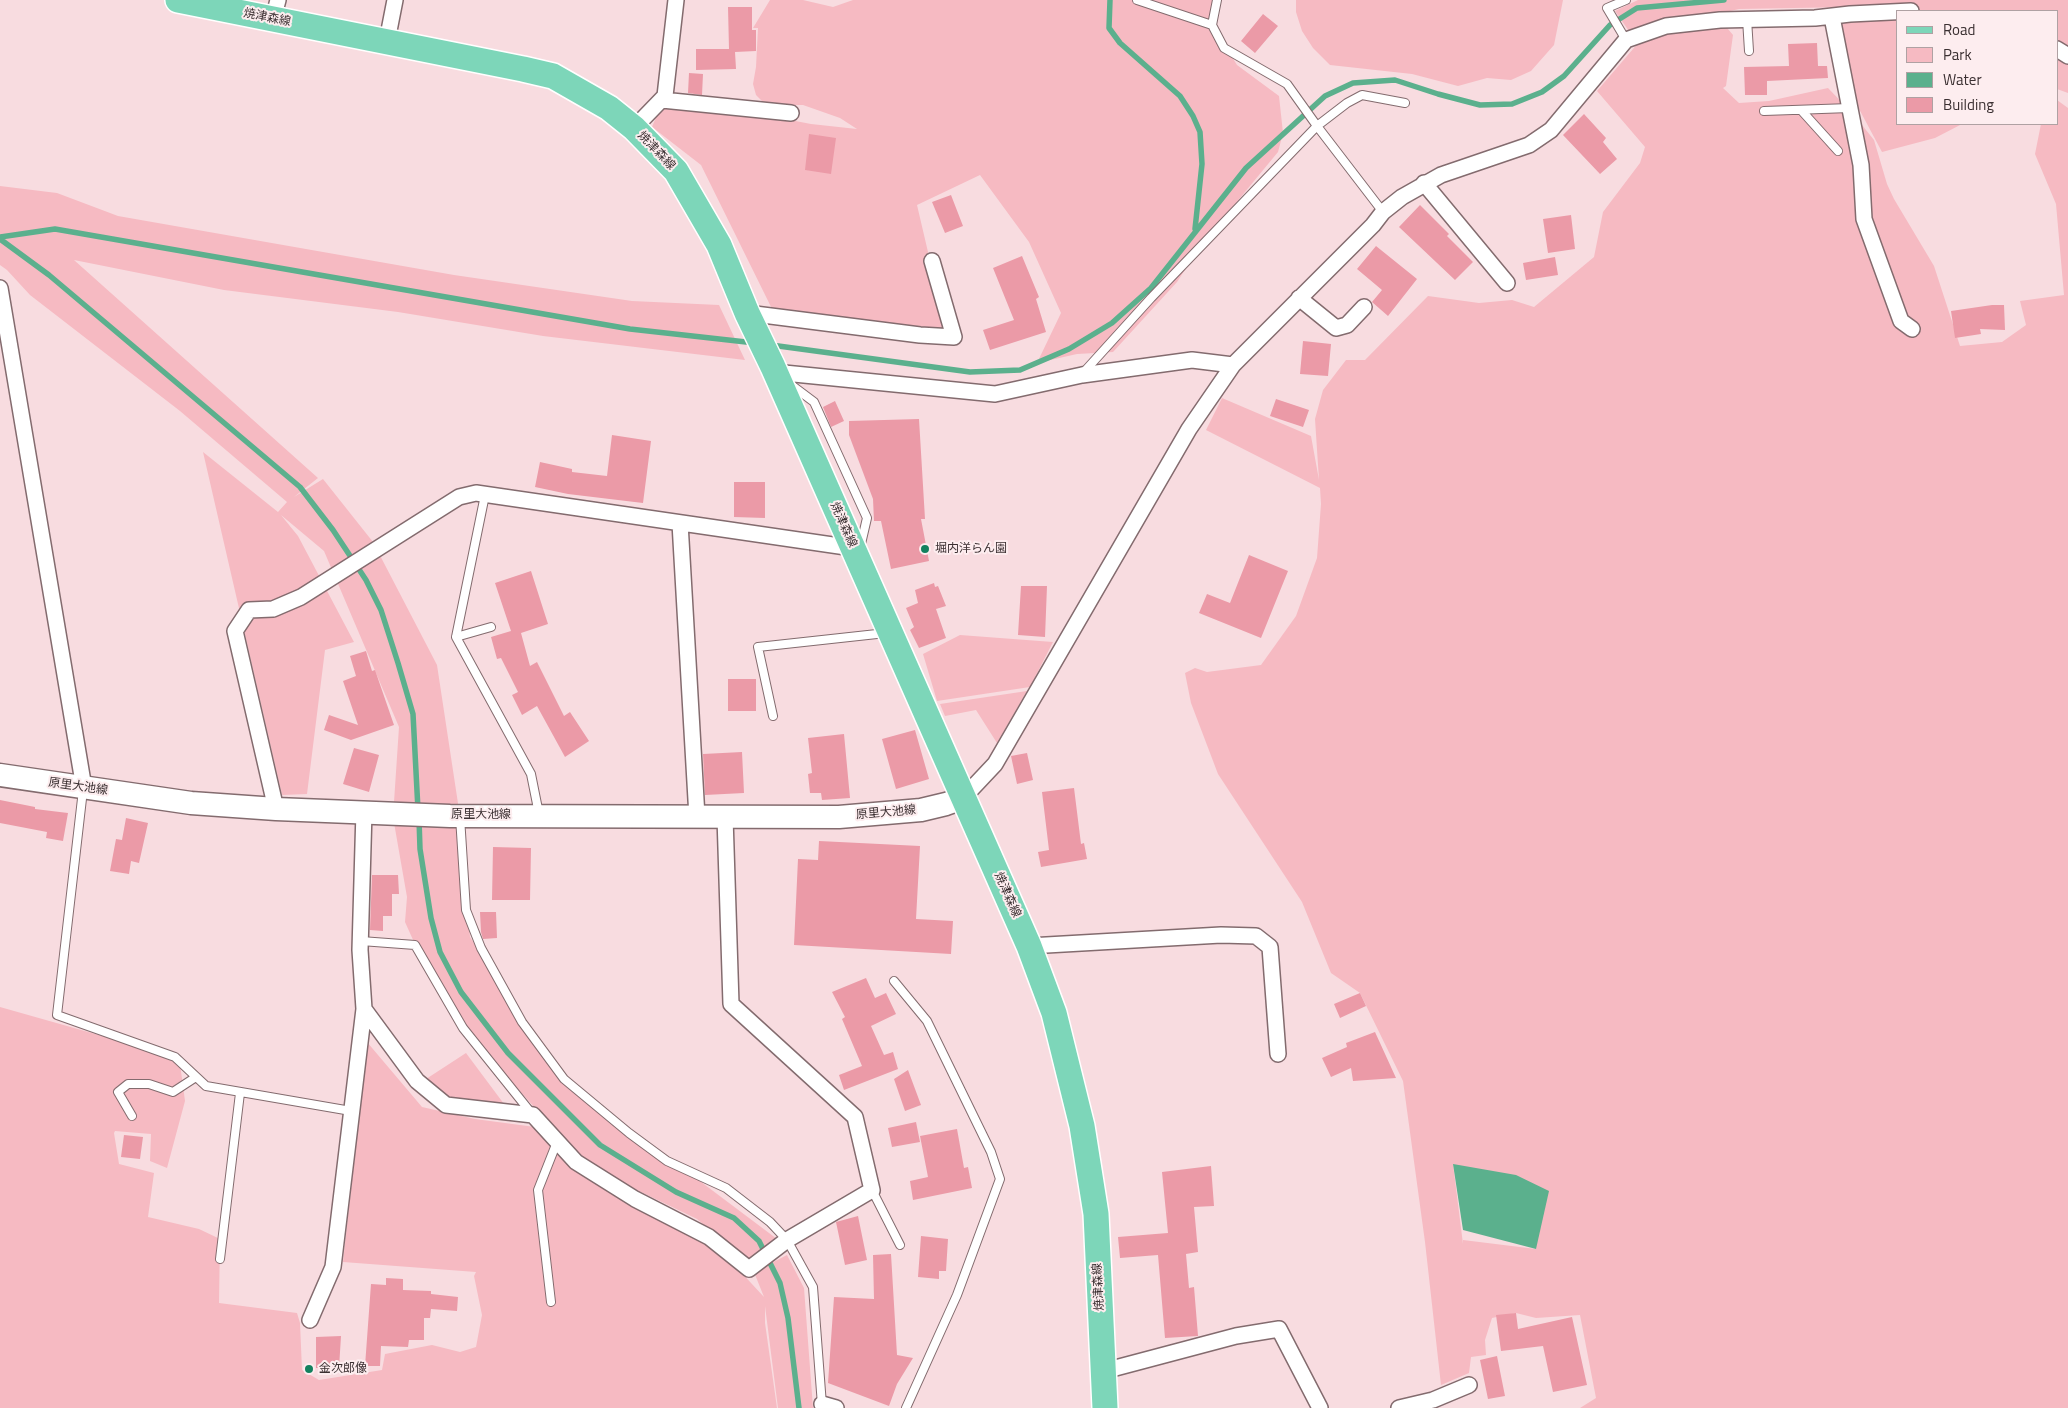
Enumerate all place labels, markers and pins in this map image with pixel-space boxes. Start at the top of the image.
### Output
place label: 堀内洋らん園 [935,542,1007,556]
marker: 堀内洋らん園 [919,543,931,555]
place label: 金次郎像 [319,1362,367,1376]
marker: 金次郎像 [303,1363,315,1375]

